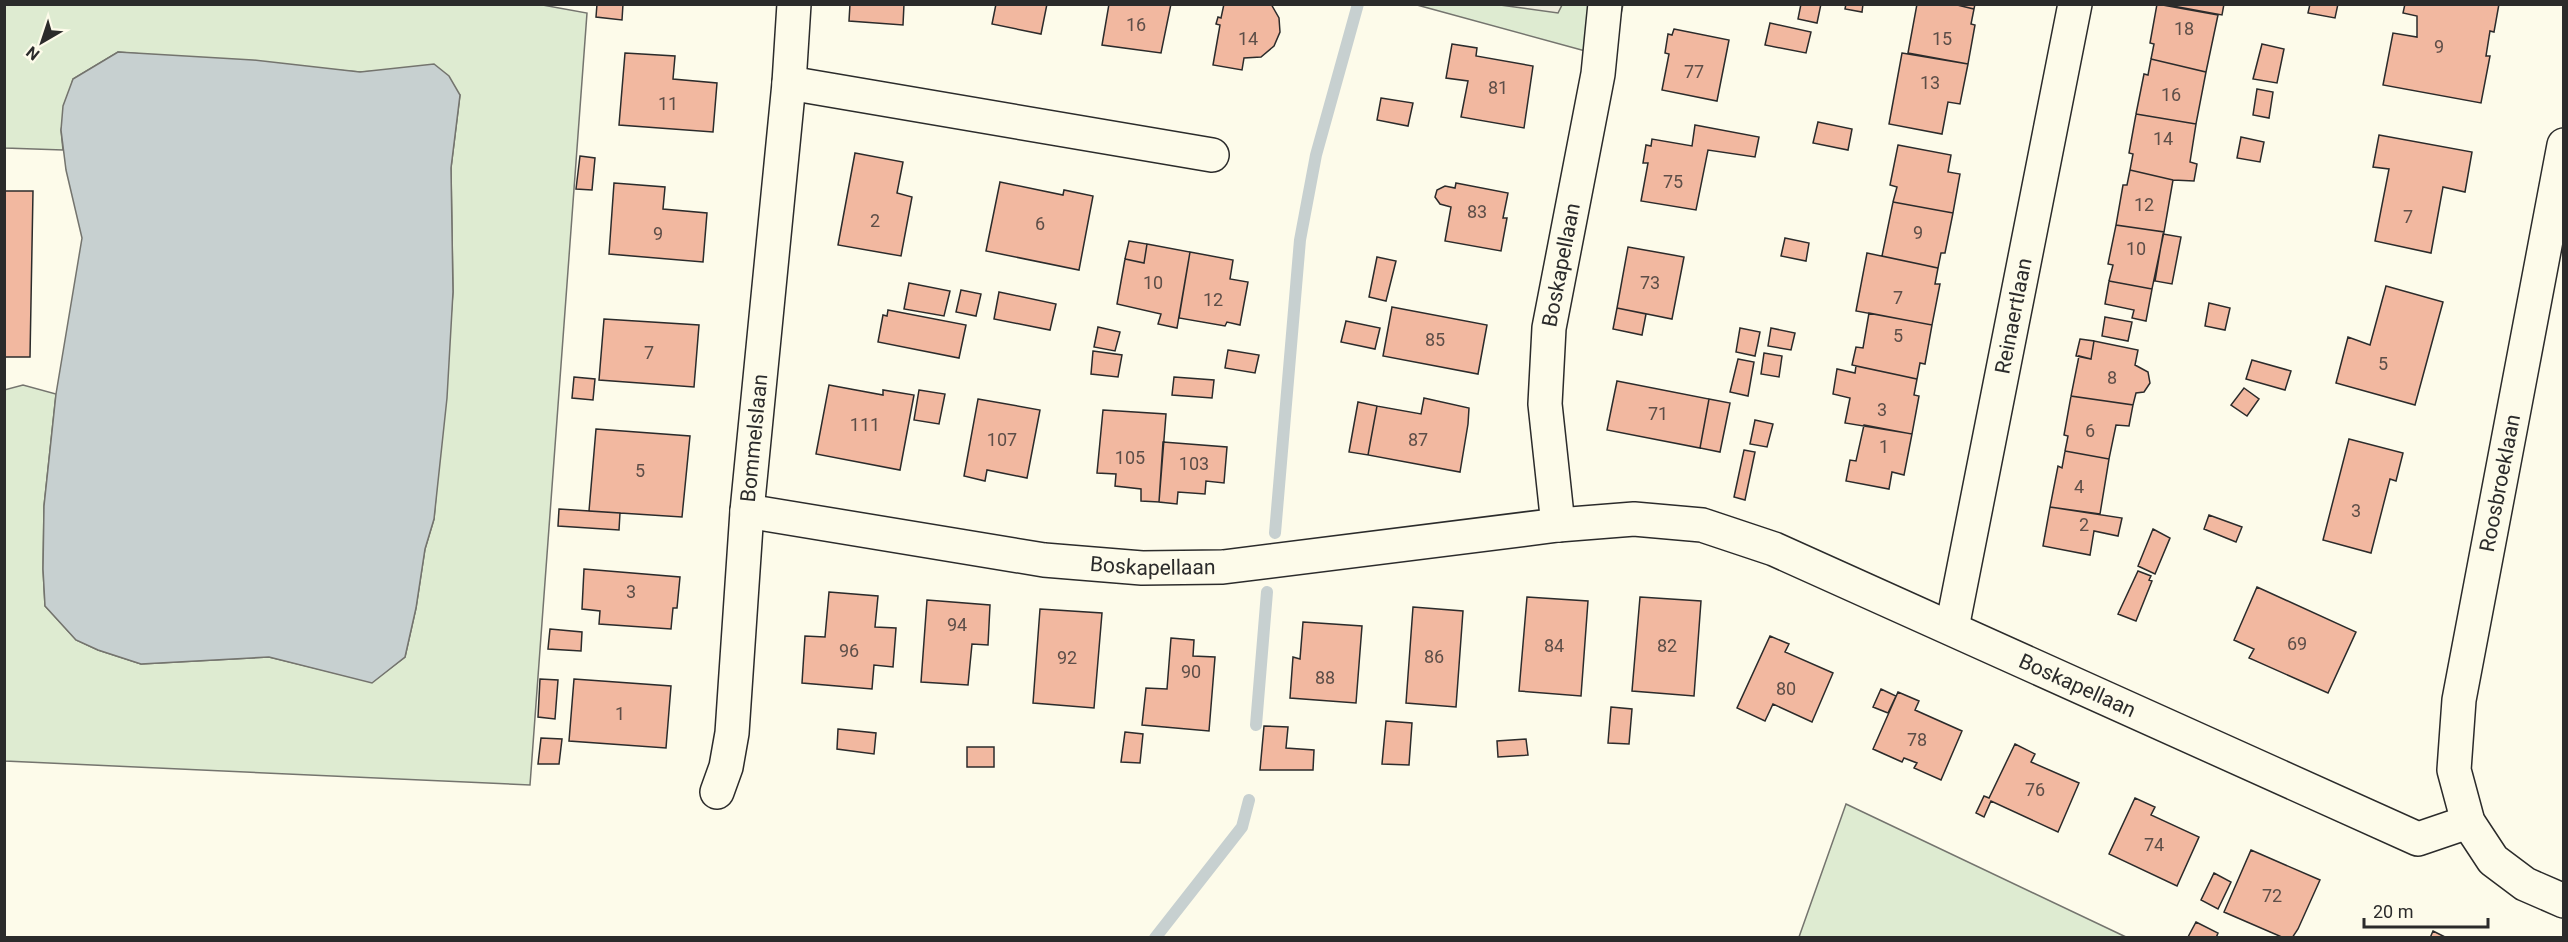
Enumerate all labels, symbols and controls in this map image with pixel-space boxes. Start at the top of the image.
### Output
north arrow [12,12,72,72]
house number: 16 [1126,14,1146,35]
house number: 18 [2174,18,2194,39]
house number: 14 [1238,28,1258,49]
house number: 15 [1932,28,1952,49]
house number: 9 [2434,36,2444,57]
text: N [23,42,43,64]
house number: 77 [1684,61,1704,82]
house number: 13 [1920,72,1940,93]
house number: 81 [1488,77,1508,98]
house number: 16 [2161,84,2181,105]
house number: 11 [658,93,678,114]
house number: 14 [2153,128,2173,149]
house number: 75 [1663,171,1683,192]
house number: 12 [2134,194,2154,215]
house number: 83 [1467,201,1487,222]
street label: Boskapellaan [1537,201,1585,329]
house number: 7 [2403,206,2413,227]
house number: 2 [870,210,880,231]
house number: 6 [1035,213,1045,234]
house number: 9 [1913,222,1923,243]
house number: 9 [653,223,663,244]
house number: 10 [2126,238,2146,259]
street label: Reinaertlaan [1990,256,2037,376]
house number: 10 [1143,272,1163,293]
house number: 73 [1640,272,1660,293]
house number: 7 [1893,287,1903,308]
house number: 12 [1203,289,1223,310]
house number: 5 [1893,325,1903,346]
house number: 85 [1425,329,1445,350]
house number: 7 [644,342,654,363]
house number: 5 [2378,353,2388,374]
house number: 8 [2107,367,2117,388]
street label: Bommelslaan [736,373,772,503]
house number: 3 [1877,399,1887,420]
house number: 71 [1648,403,1668,424]
street label: Roosbroeklaan [2475,412,2525,554]
house number: 111 [850,414,880,435]
house number: 6 [2085,420,2095,441]
house number: 107 [987,429,1017,450]
house number: 87 [1408,429,1428,450]
house number: 1 [1879,436,1889,457]
house number: 105 [1115,447,1145,468]
house number: 103 [1179,453,1209,474]
house number: 5 [635,460,645,481]
house number: 4 [2074,476,2084,497]
house number: 3 [2351,500,2361,521]
house number: 2 [2079,514,2089,535]
street label: Boskapellaan [1089,552,1216,580]
house number: 3 [626,581,636,602]
house number: 94 [947,614,967,635]
house number: 69 [2287,633,2307,654]
house number: 84 [1544,635,1564,656]
house number: 82 [1657,635,1677,656]
house number: 96 [839,640,859,661]
house number: 86 [1424,646,1444,667]
house number: 92 [1057,647,1077,668]
street label: Boskapellaan [2015,649,2140,722]
house number: 90 [1181,661,1201,682]
house number: 88 [1315,667,1335,688]
house number: 80 [1776,678,1796,699]
house number: 1 [615,703,625,724]
house number: 78 [1907,729,1927,750]
house number: 76 [2025,779,2045,800]
house number: 74 [2144,834,2164,855]
house number: 72 [2262,885,2282,906]
scale bar [2364,891,2488,929]
text: 20 m [2373,901,2413,922]

